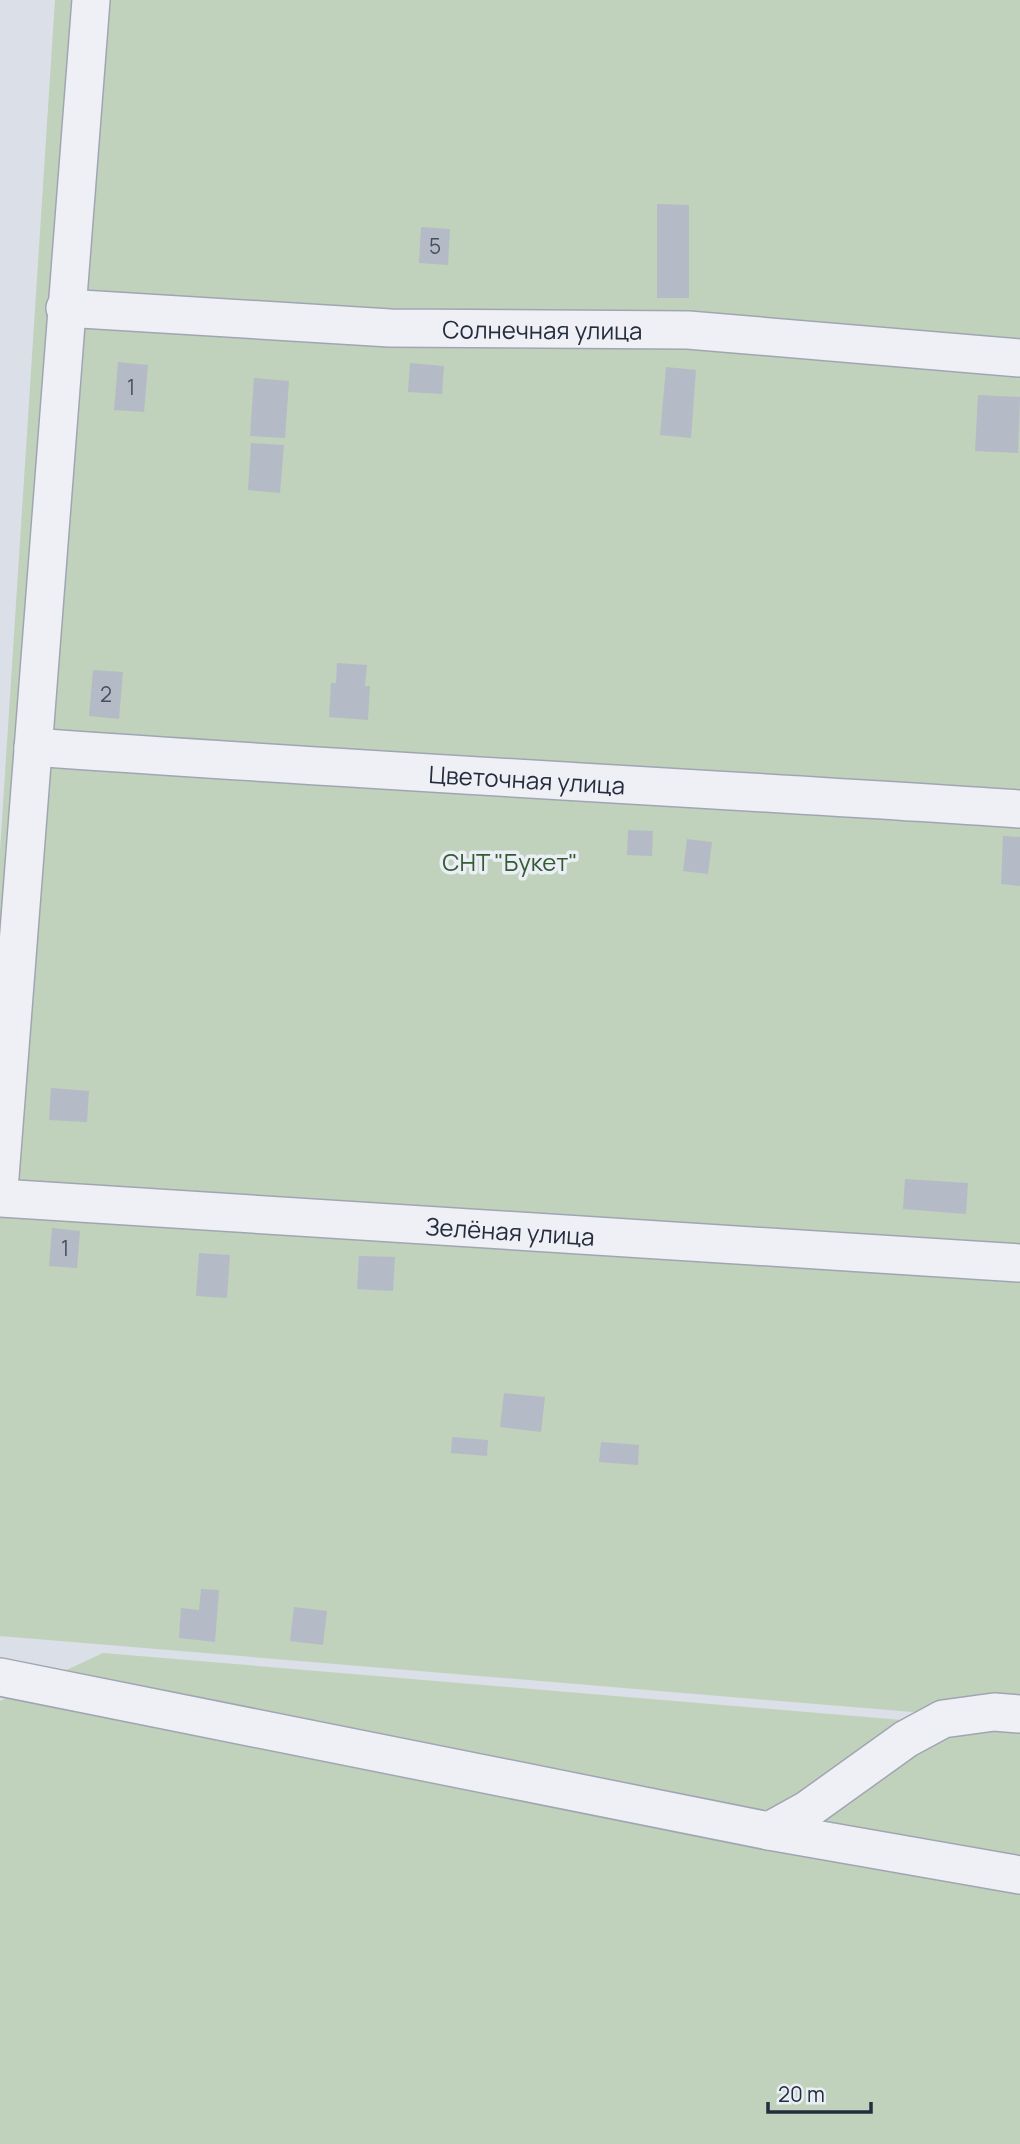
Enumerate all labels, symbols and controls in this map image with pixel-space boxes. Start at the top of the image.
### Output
house number: 5 [429,232,441,260]
street label: Солнечная улица [442,312,642,346]
house number: 1 [127,373,135,401]
house number: 2 [100,680,112,708]
street label: Цветочная улица [428,756,626,801]
park label: СНТ "Букет" [442,845,578,878]
street label: Зелёная улица [424,1209,596,1252]
house number: 1 [61,1234,69,1262]
scale bar [768,2070,871,2114]
text: 20 m [778,2080,825,2108]

